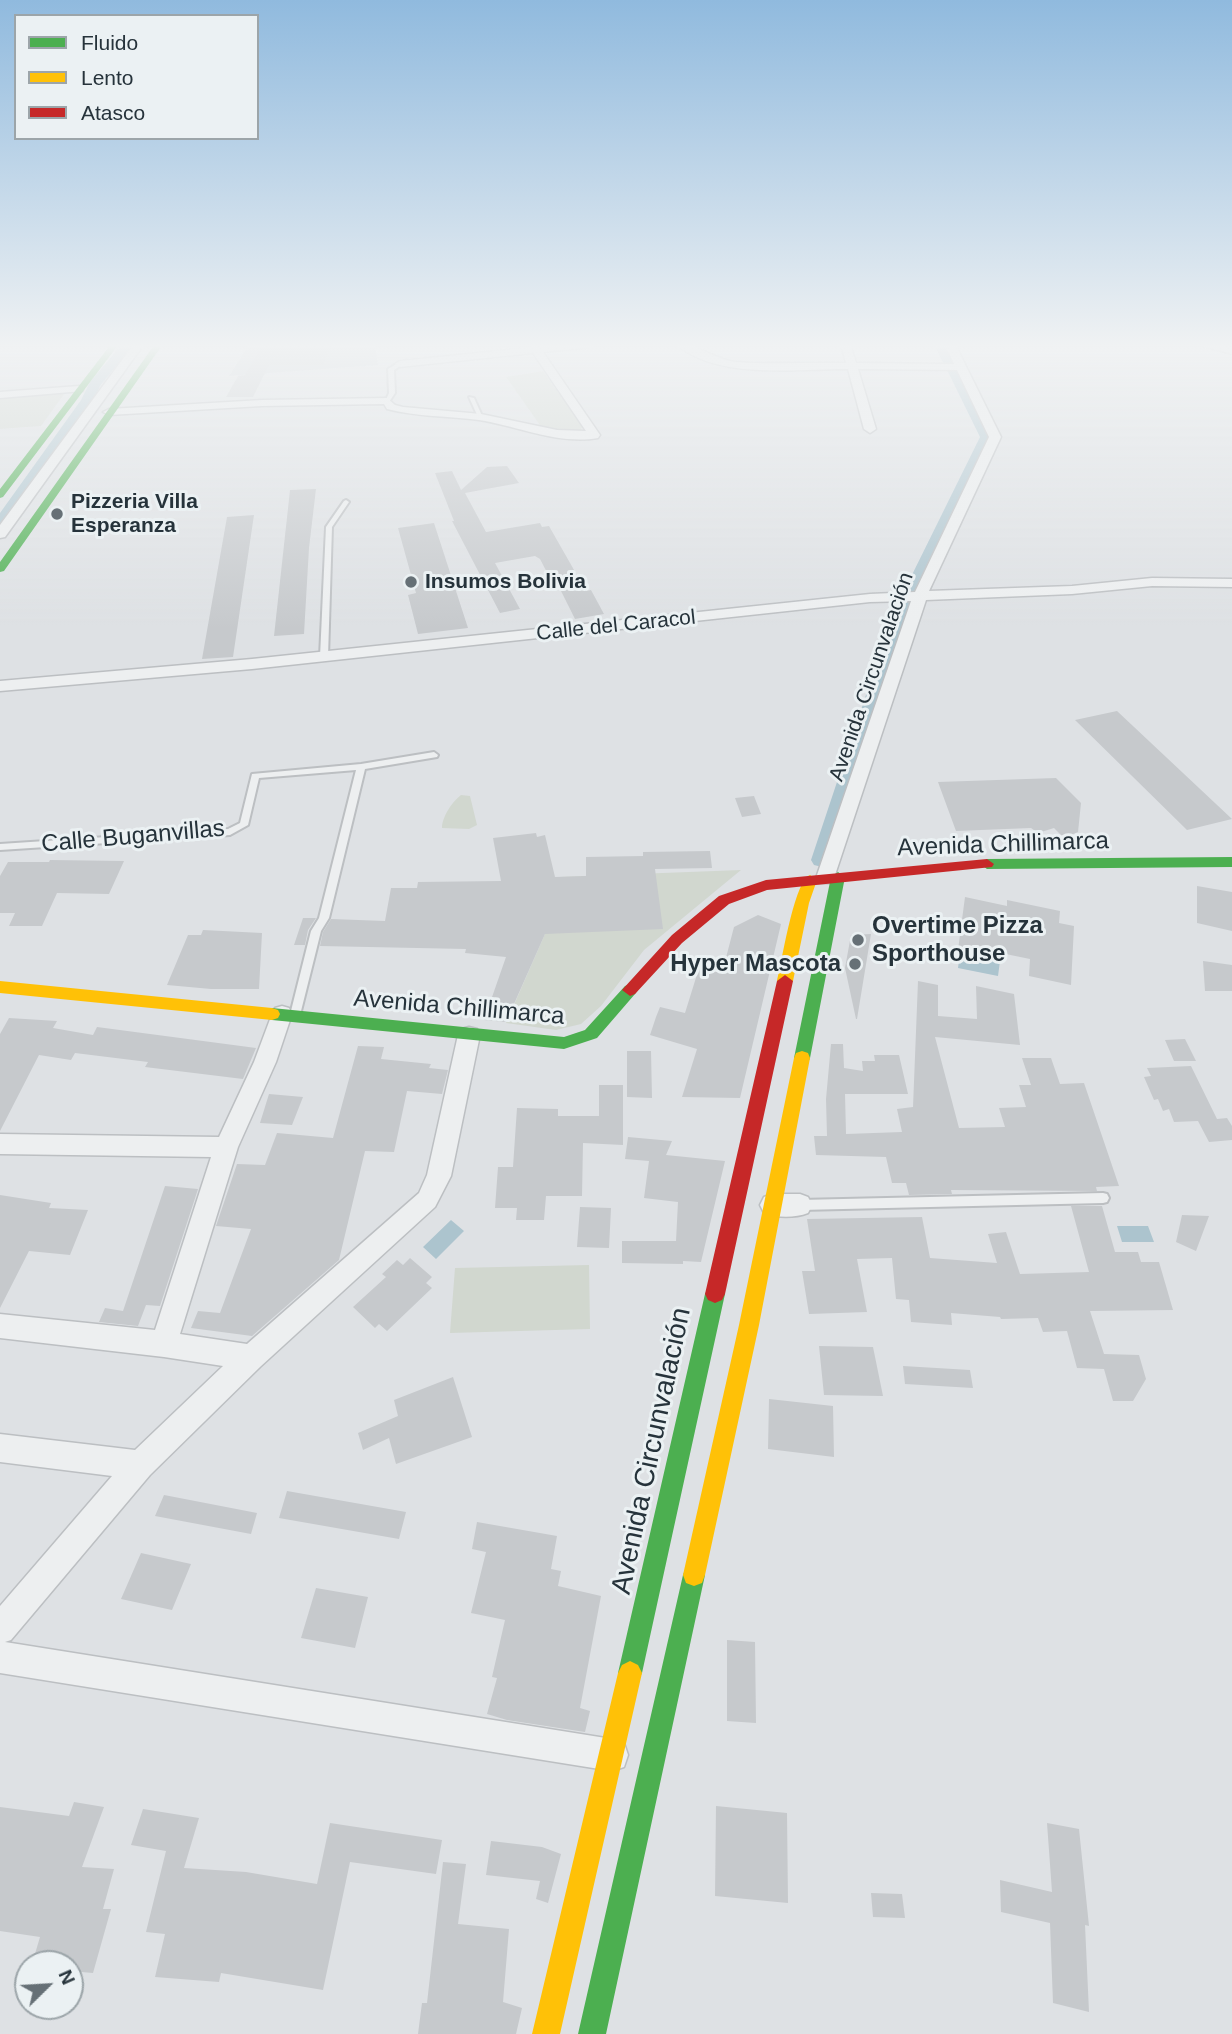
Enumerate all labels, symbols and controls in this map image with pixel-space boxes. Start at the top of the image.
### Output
legend [14,14,259,140]
text: Fluido [81,31,138,54]
text: Lento [81,66,134,89]
text: Atasco [81,101,145,124]
place label: Pizzeria Villa Esperanza [71,489,198,539]
marker: Pizzeria Villa Esperanza [49,506,65,522]
place label: Insumos Bolivia [425,569,586,595]
street label: Avenida Circunvalación [824,569,920,785]
marker: Insumos Bolivia [403,574,419,590]
street label: Calle del Caracol [535,605,697,647]
street label: Calle Buganvillas [40,815,226,859]
street label: Avenida Chillimarca [897,827,1109,863]
place label: Overtime Pizza Sporthouse [872,912,1043,968]
marker: Overtime Pizza Sporthouse [850,932,866,948]
place label: Hyper Mascota [670,950,841,978]
marker: Hyper Mascota [847,956,863,972]
street label: Avenida Chillimarca [352,984,566,1032]
street label: Avenida Circunvalación [605,1305,699,1597]
north arrow [14,1950,84,2020]
text: N [54,1967,79,1988]

